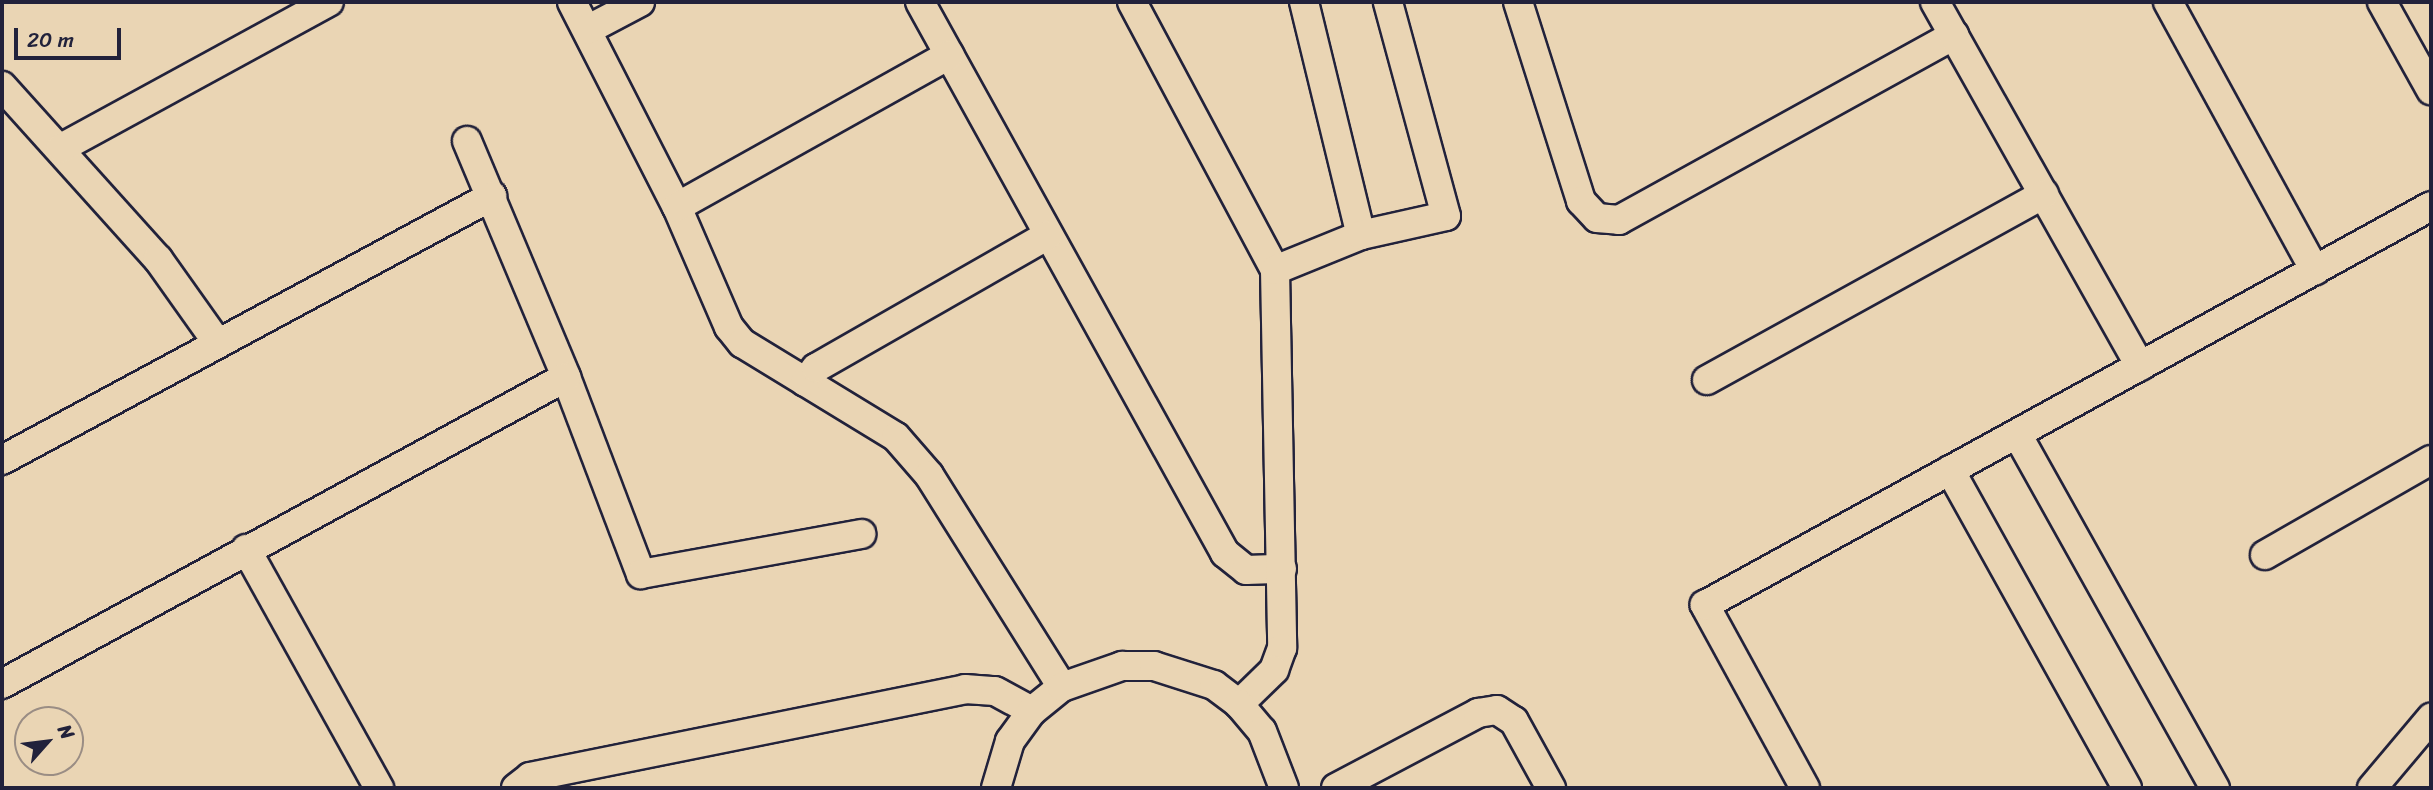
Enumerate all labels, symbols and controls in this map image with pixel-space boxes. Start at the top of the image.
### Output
scale bar [18,14,124,58]
text: 20 m [27,21,74,59]
north arrow [14,706,84,776]
text: N [49,718,84,745]

